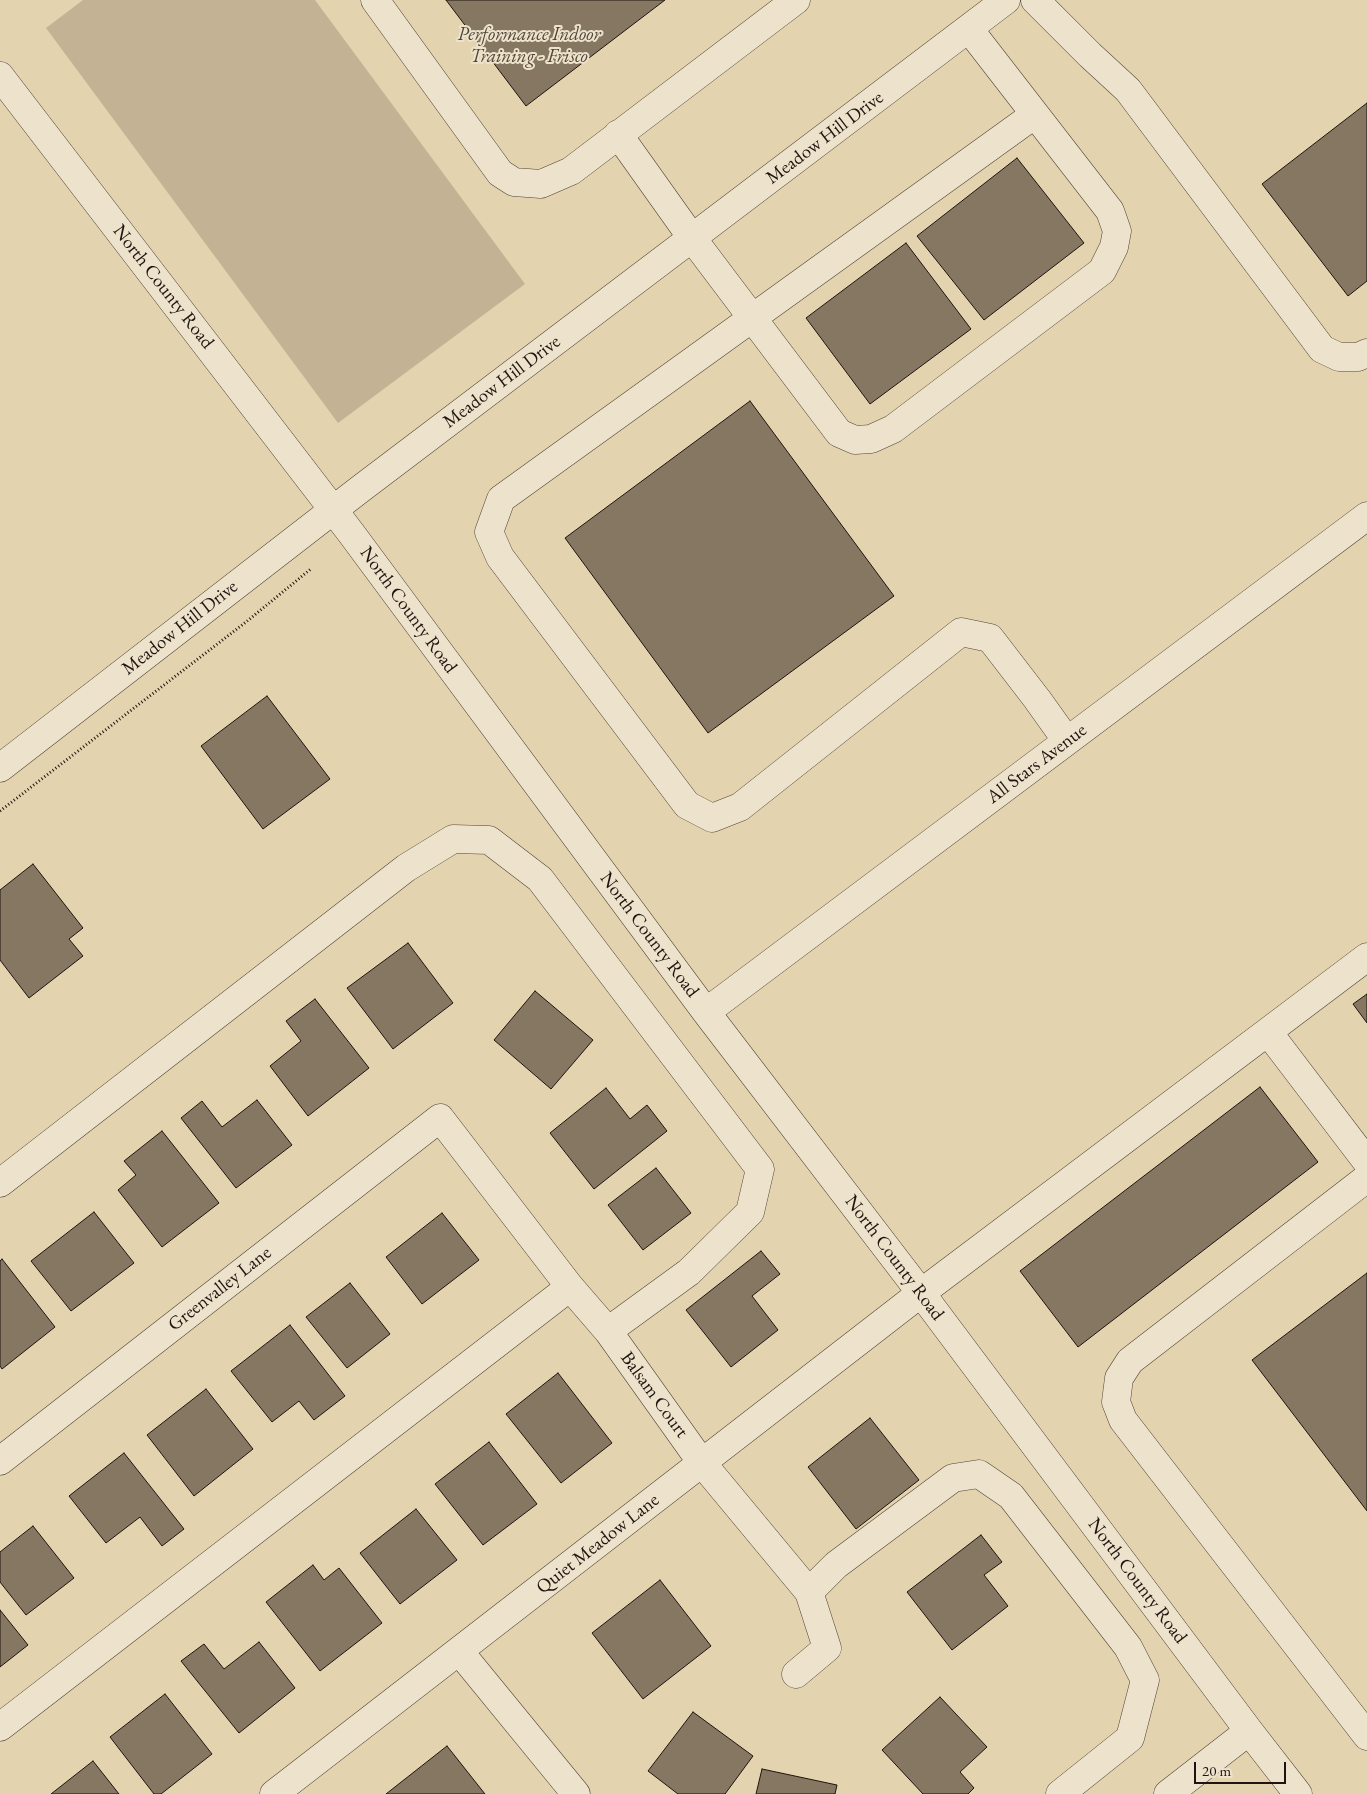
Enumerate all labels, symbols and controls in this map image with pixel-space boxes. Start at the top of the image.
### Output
park label: Performance Indoor Training - Frisco [457,24,601,68]
street label: Meadow Hill Drive [762,87,888,189]
street label: North County Road [107,220,219,354]
street label: Meadow Hill Drive [439,331,565,433]
street label: North County Road [354,542,462,678]
street label: Meadow Hill Drive [117,576,243,680]
street label: All Stars Avenue [983,719,1091,809]
street label: North County Road [594,868,704,1002]
street label: North County Road [839,1191,949,1325]
street label: Greenvalley Lane [164,1242,276,1336]
street label: Balsam Court [615,1348,693,1442]
street label: Quiet Meadow Lane [532,1489,664,1599]
street label: North County Road [1082,1514,1192,1648]
scale bar [1197,1752,1290,1784]
text: 20 m [1202,1761,1231,1780]

